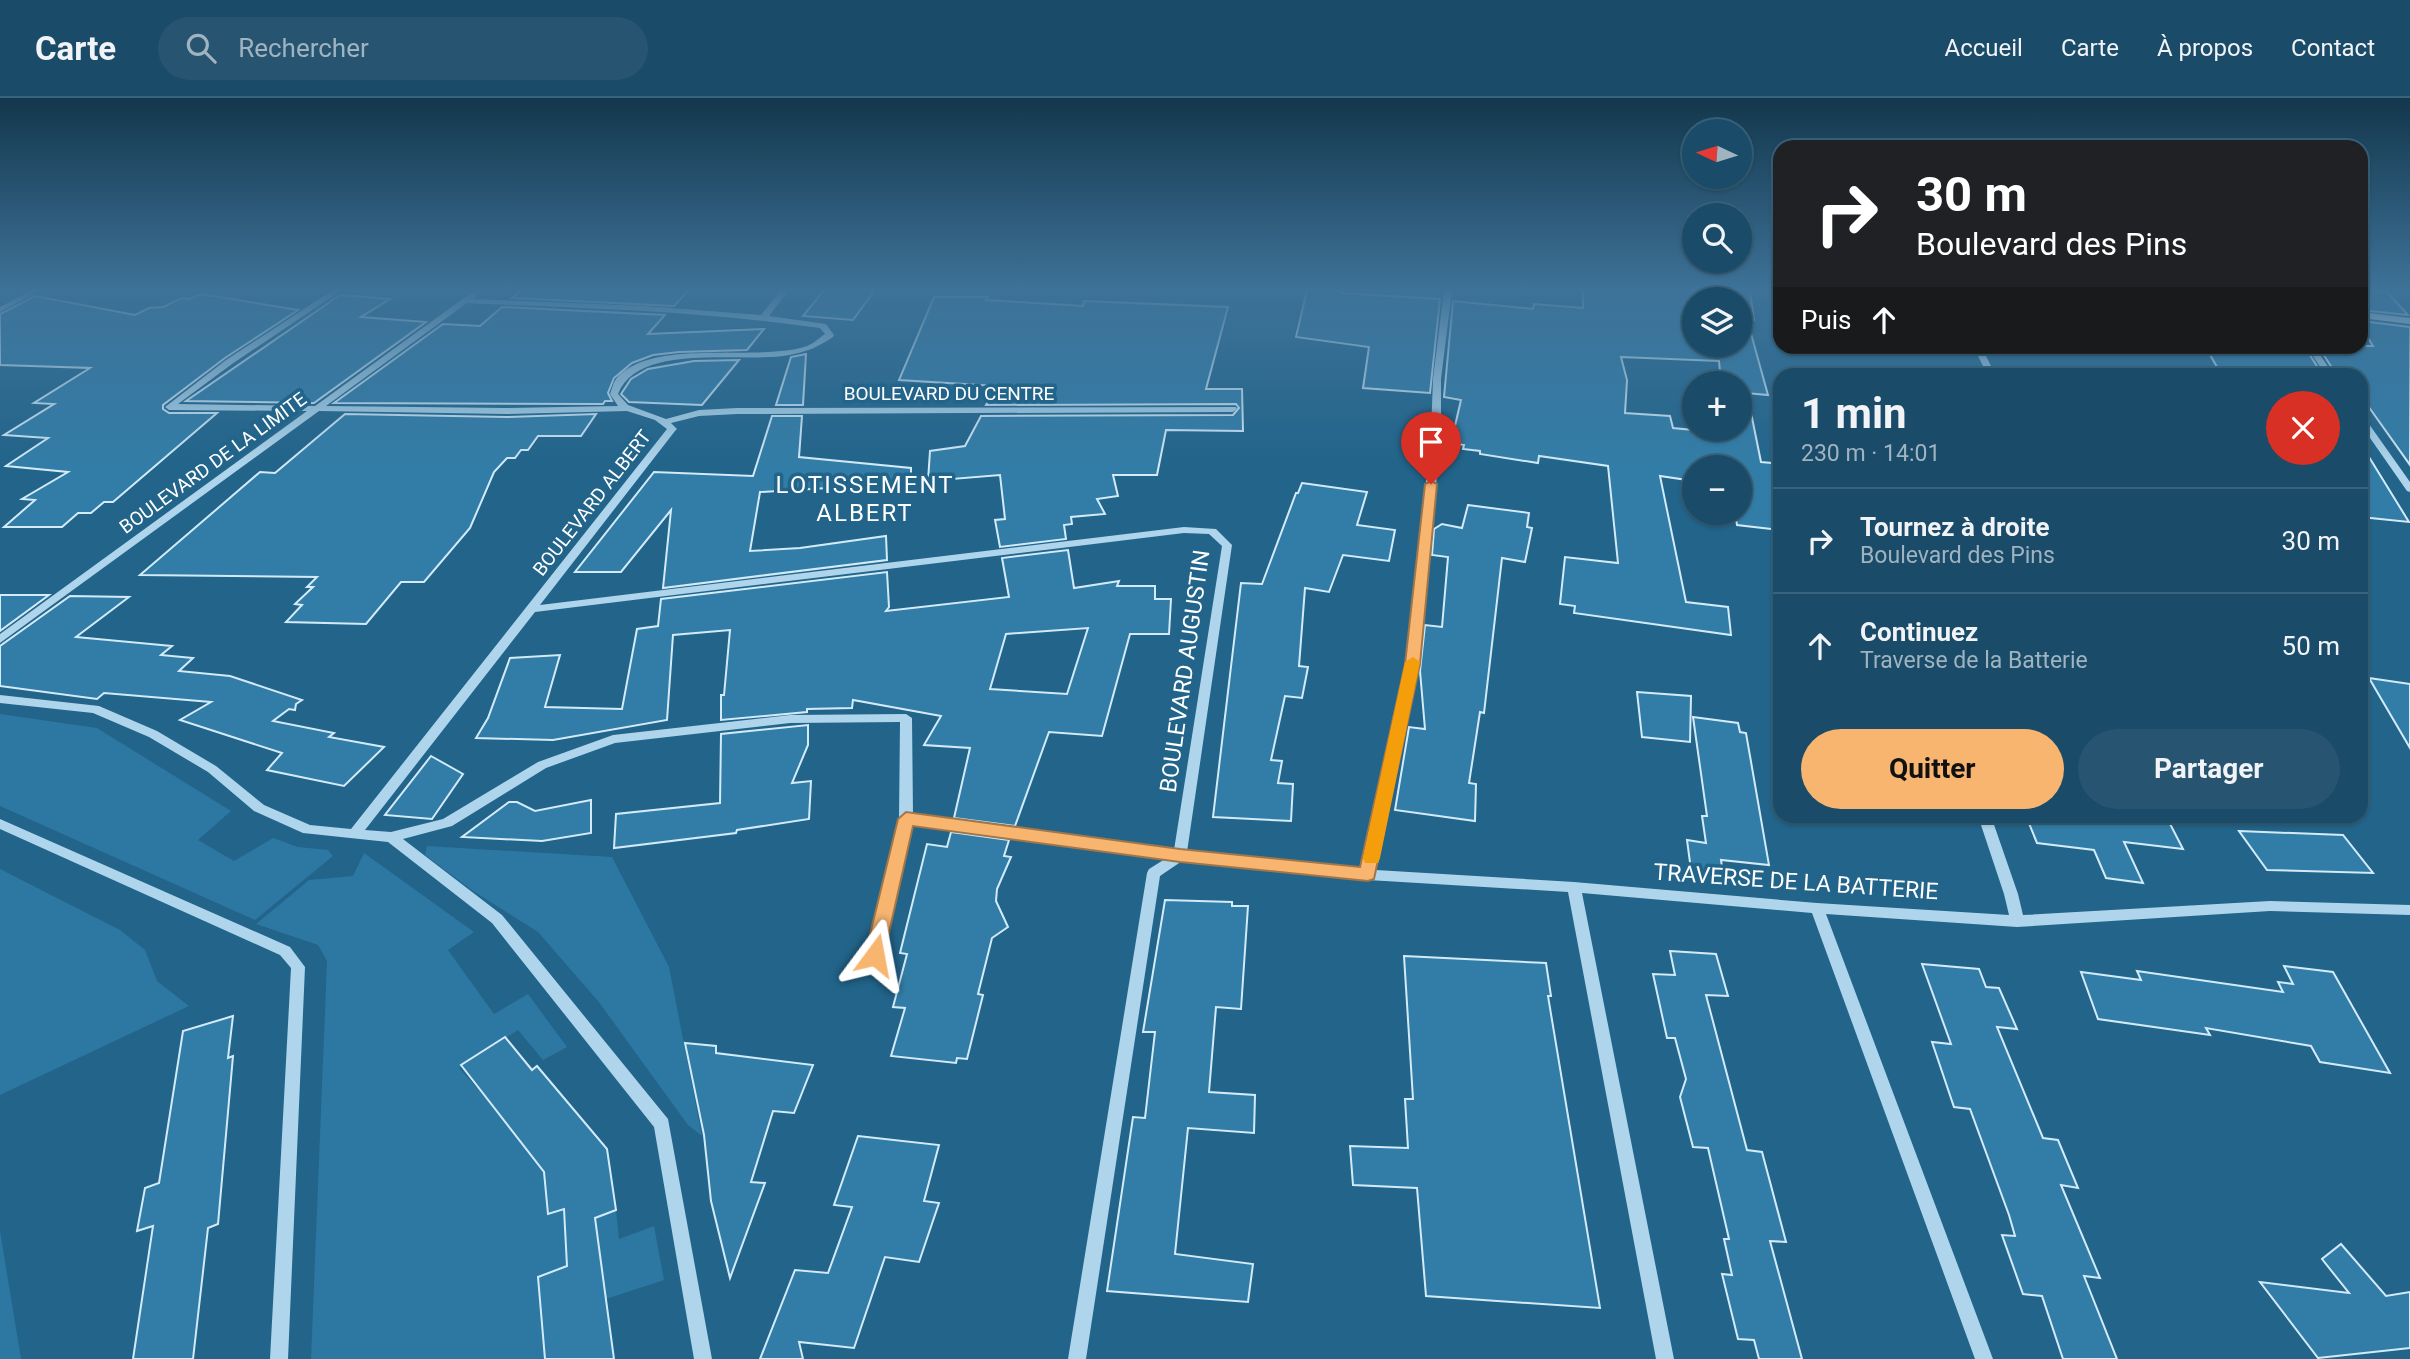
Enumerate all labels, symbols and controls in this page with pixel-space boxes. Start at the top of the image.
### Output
search box [158,17,648,80]
text: Carte [35,29,116,68]
icon: search [182,29,220,67]
text: Rechercher [238,33,369,63]
text: Accueil [1944,34,2023,62]
text: Carte [2061,34,2119,62]
text: À propos [2157,34,2253,62]
text: Contact [2291,34,2375,62]
north arrow [1682,119,1752,189]
map controls [1682,119,1752,525]
text: 30 m [1916,166,2027,223]
icon: right [1801,168,1892,259]
button: search [1682,203,1752,273]
text: Boulevard des Pins [1916,225,2187,263]
button: layers [1682,287,1752,357]
icon: ahead [1865,301,1903,339]
text: Puis [1801,305,1851,335]
button: + [1682,371,1752,441]
street label: BOULEVARD DU CENTRE [844,382,1055,405]
street label: BOULEVARD DE LA LIMITE [115,387,311,539]
text: 1 min [1801,389,1907,438]
button: close [2266,391,2340,465]
pin [1401,412,1461,484]
icon: arrive [1412,423,1450,461]
street label: BOULEVARD ALBERT [528,426,656,580]
text: 230 m · 14:01 [1801,440,1940,467]
button: − [1682,455,1752,525]
district label: LOTISSEMENT ALBERT [775,471,955,527]
text: Tournez à droite [1860,512,2050,542]
icon: right [1801,522,1839,560]
text: 30 m [2282,526,2340,556]
text: Boulevard des Pins [1860,542,2055,569]
street label: BOULEVARD AUGUSTIN [1155,548,1215,794]
text: Continuez [1860,617,1978,647]
icon: ahead [1801,627,1839,665]
text: 50 m [2282,631,2340,661]
text: Traverse de la Batterie [1860,647,2088,674]
button: Quitter [1801,729,2064,809]
button: Partager [2078,729,2340,809]
street label: TRAVERSE DE LA BATTERIE [1653,859,1939,905]
position arrow [838,918,912,992]

